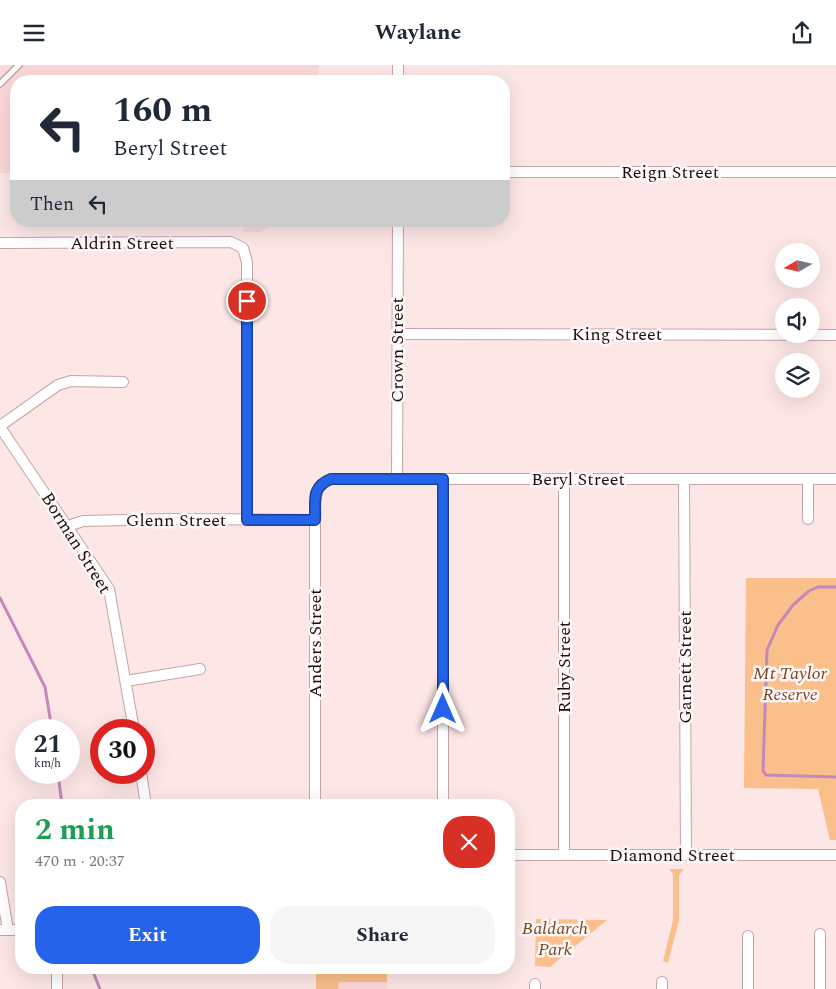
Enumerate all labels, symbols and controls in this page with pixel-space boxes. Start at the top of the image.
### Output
text: Waylane [375,16,462,49]
icon: menu [20,19,48,47]
icon: share [788,19,816,47]
text: 160 m [113,84,212,137]
icon: left [30,95,95,160]
text: Beryl Street [113,132,227,165]
street label: Reign Street [621,159,719,186]
text: Then [30,190,74,219]
icon: left [84,190,112,218]
street label: Aldrin Street [70,230,174,257]
north arrow [775,243,820,287]
map controls [775,243,820,398]
pin [226,280,268,322]
icon: arrive [233,287,261,315]
street label: Crown Street [384,297,411,403]
button: sound [775,298,820,343]
street label: King Street [572,321,662,348]
button: layers [775,353,820,398]
street label: Beryl Street [531,466,625,493]
street label: Borman Street [34,487,118,599]
street label: Glenn Street [126,507,226,534]
street label: Anders Street [302,588,329,698]
street label: Garnett Street [672,610,699,724]
street label: Ruby Street [551,621,578,713]
park label: Mt Taylor Reserve [753,660,828,708]
position arrow [416,682,468,734]
speed limit sign: 30 [90,719,155,784]
text: 21 [33,726,62,764]
text: km/h [34,754,61,773]
text: 2 min [35,807,115,853]
button: close [443,816,495,868]
street label: Diamond Street [609,842,735,869]
text: 470 m · 20:37 [35,849,125,873]
button: Exit [35,906,260,964]
button: Share [270,906,495,964]
park label: Baldarch Park [522,915,588,963]

